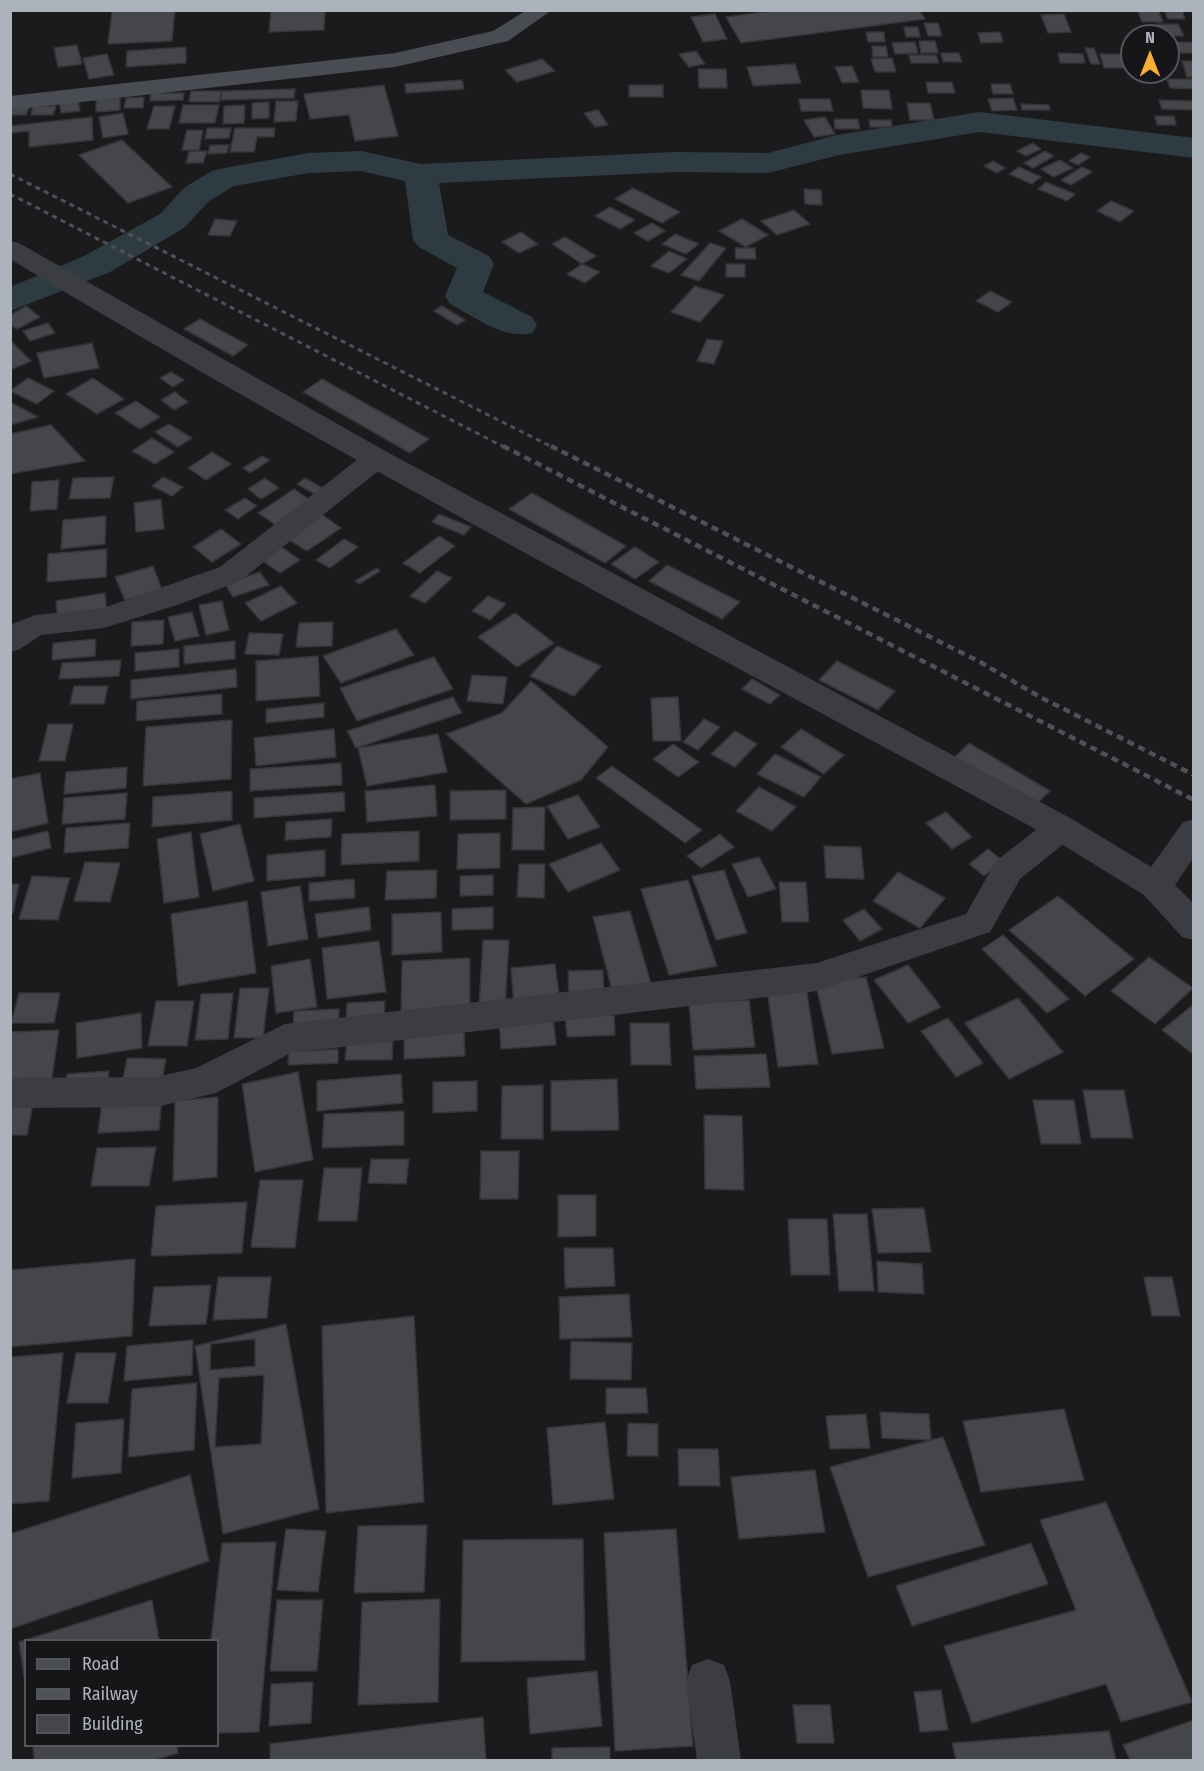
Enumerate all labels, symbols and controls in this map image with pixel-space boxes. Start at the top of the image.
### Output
north arrow [1120,24,1180,84]
text: N [1145,28,1155,47]
legend [24,1639,219,1747]
text: Road [82,1653,119,1675]
text: Railway [82,1683,138,1705]
text: Building [82,1713,143,1735]

